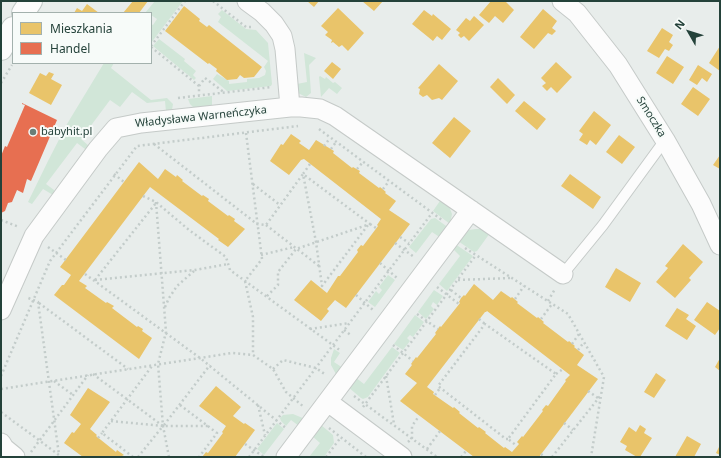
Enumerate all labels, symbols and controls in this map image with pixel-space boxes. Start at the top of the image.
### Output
legend [12,12,152,64]
north arrow [669,12,709,52]
text: N [671,16,688,32]
text: Mieszkania [50,20,113,37]
text: Handel [50,40,90,57]
street label: Smoczka [633,94,669,140]
street label: Władysława Warneńczyka [135,104,267,130]
place label: babyhit.pl [41,125,92,139]
marker: babyhit.pl [28,127,38,137]

